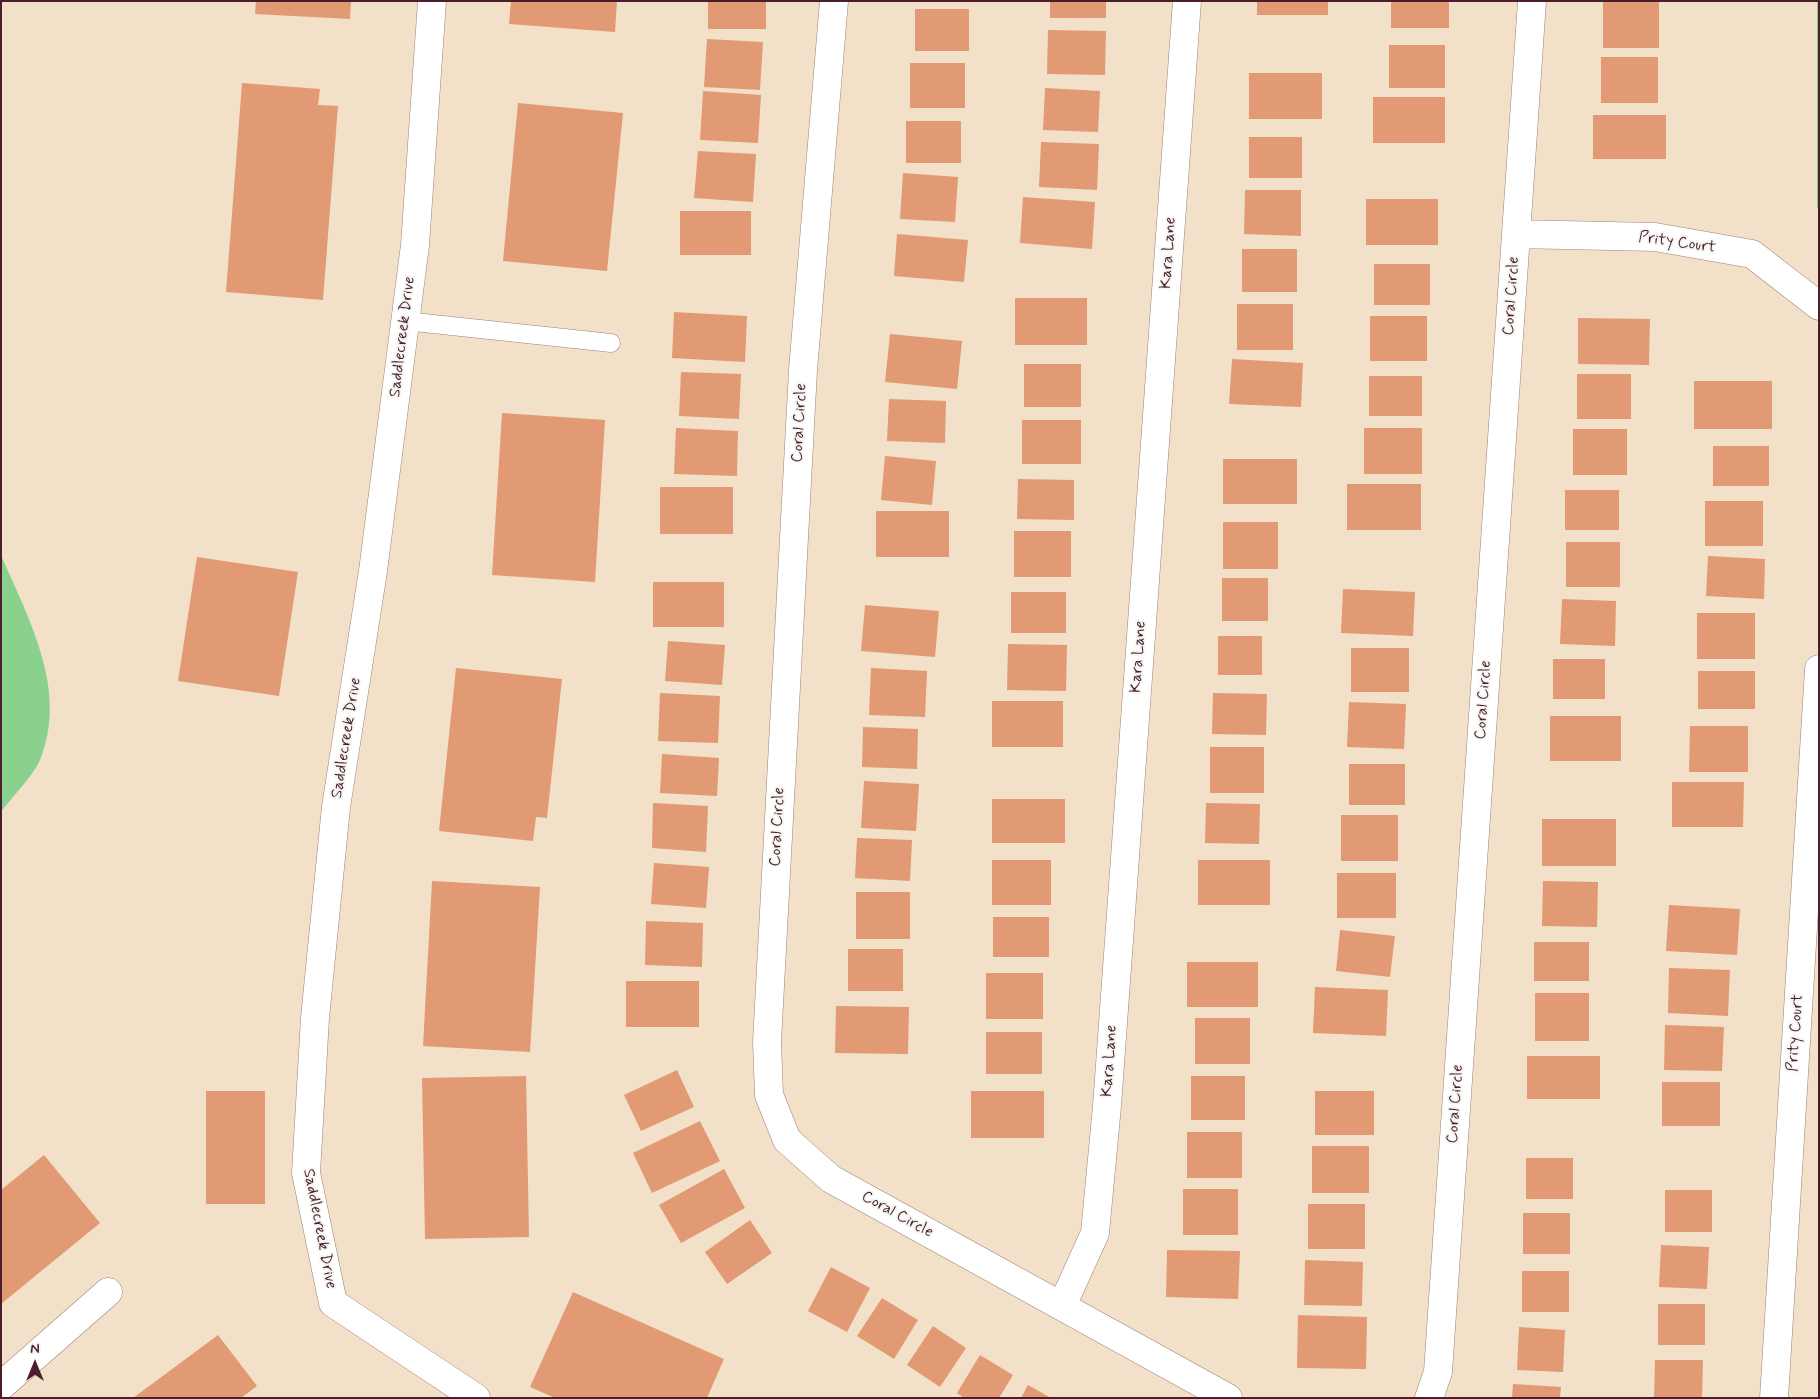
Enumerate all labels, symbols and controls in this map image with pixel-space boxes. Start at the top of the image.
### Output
street label: Kara Lane [1157,216,1181,290]
street label: Prity Court [1637,228,1717,258]
street label: Coral Circle [1500,256,1524,336]
street label: Saddlecreek Drive [386,275,420,399]
street label: Coral Circle [788,383,812,463]
street label: Kara Lane [1127,620,1151,694]
street label: Coral Circle [1472,660,1496,740]
street label: Saddlecreek Drive [328,676,366,800]
street label: Coral Circle [766,787,790,867]
street label: Prity Court [1784,994,1808,1072]
street label: Kara Lane [1098,1024,1122,1098]
street label: Coral Circle [1444,1064,1468,1144]
street label: Saddlecreek Drive [298,1167,340,1291]
street label: Coral Circle [858,1187,936,1243]
north arrow [10,1339,60,1389]
text: N [30,1340,40,1358]

